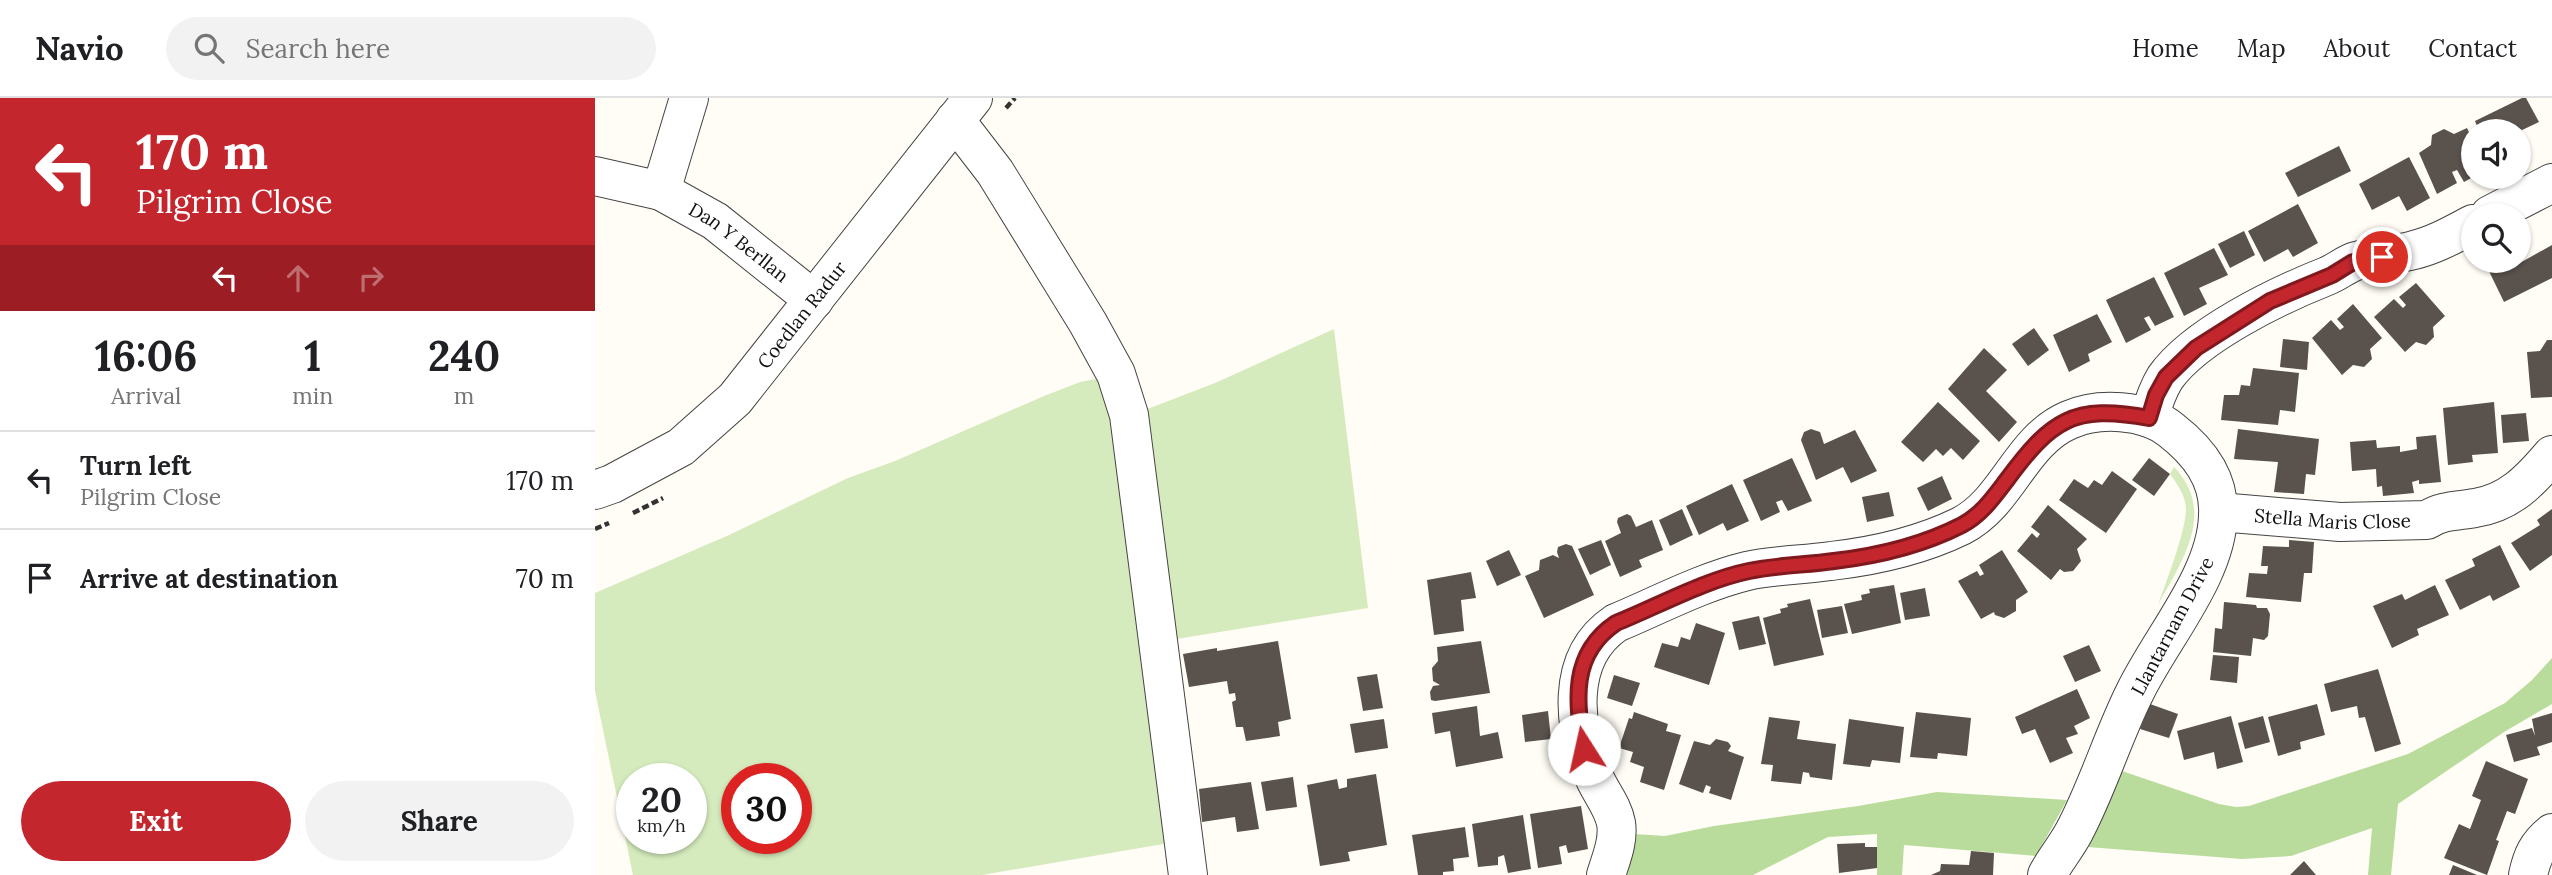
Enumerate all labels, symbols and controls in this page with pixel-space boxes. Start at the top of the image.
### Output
search box [166,17,656,80]
text: Navio [35,27,124,69]
icon: search [190,29,228,67]
text: Search here [246,32,390,65]
text: Home [2132,33,2199,64]
text: Map [2237,33,2286,64]
text: About [2324,33,2390,64]
text: Contact [2428,33,2517,64]
map controls [2461,119,2531,273]
button: sound [2461,119,2531,189]
text: 170 m [136,120,268,182]
icon: left [21,126,112,217]
text: Pilgrim Close [136,181,333,222]
street label: Dan Y Berllan [685,197,794,287]
button: search [2461,203,2531,273]
pin [2352,227,2412,287]
icon: arrive [2363,238,2401,276]
street label: Coedlan Radur [752,256,852,373]
icon: left [206,259,244,297]
icon: ahead [279,259,317,297]
icon: right [352,259,390,297]
text: 16:06 [95,329,197,383]
text: 1 [304,329,321,383]
text: 240 [428,329,500,383]
text: Arrival [111,381,181,410]
text: min [292,381,333,410]
text: m [454,381,474,410]
text: Turn left [80,449,191,482]
icon: left [21,461,59,499]
text: 170 m [506,464,574,497]
text: Pilgrim Close [80,482,221,511]
street label: Stella Maris Close [2253,503,2411,534]
street label: Llantarnam Drive [2125,553,2219,699]
icon: arrive [21,559,59,597]
text: Arrive at destination [80,562,338,595]
text: 70 m [516,562,574,595]
position arrow [1547,712,1621,786]
speed limit sign: 30 [721,763,812,854]
text: 20 [641,777,682,822]
button: Exit [21,781,291,861]
button: Share [305,781,574,861]
text: km/h [637,814,686,837]

